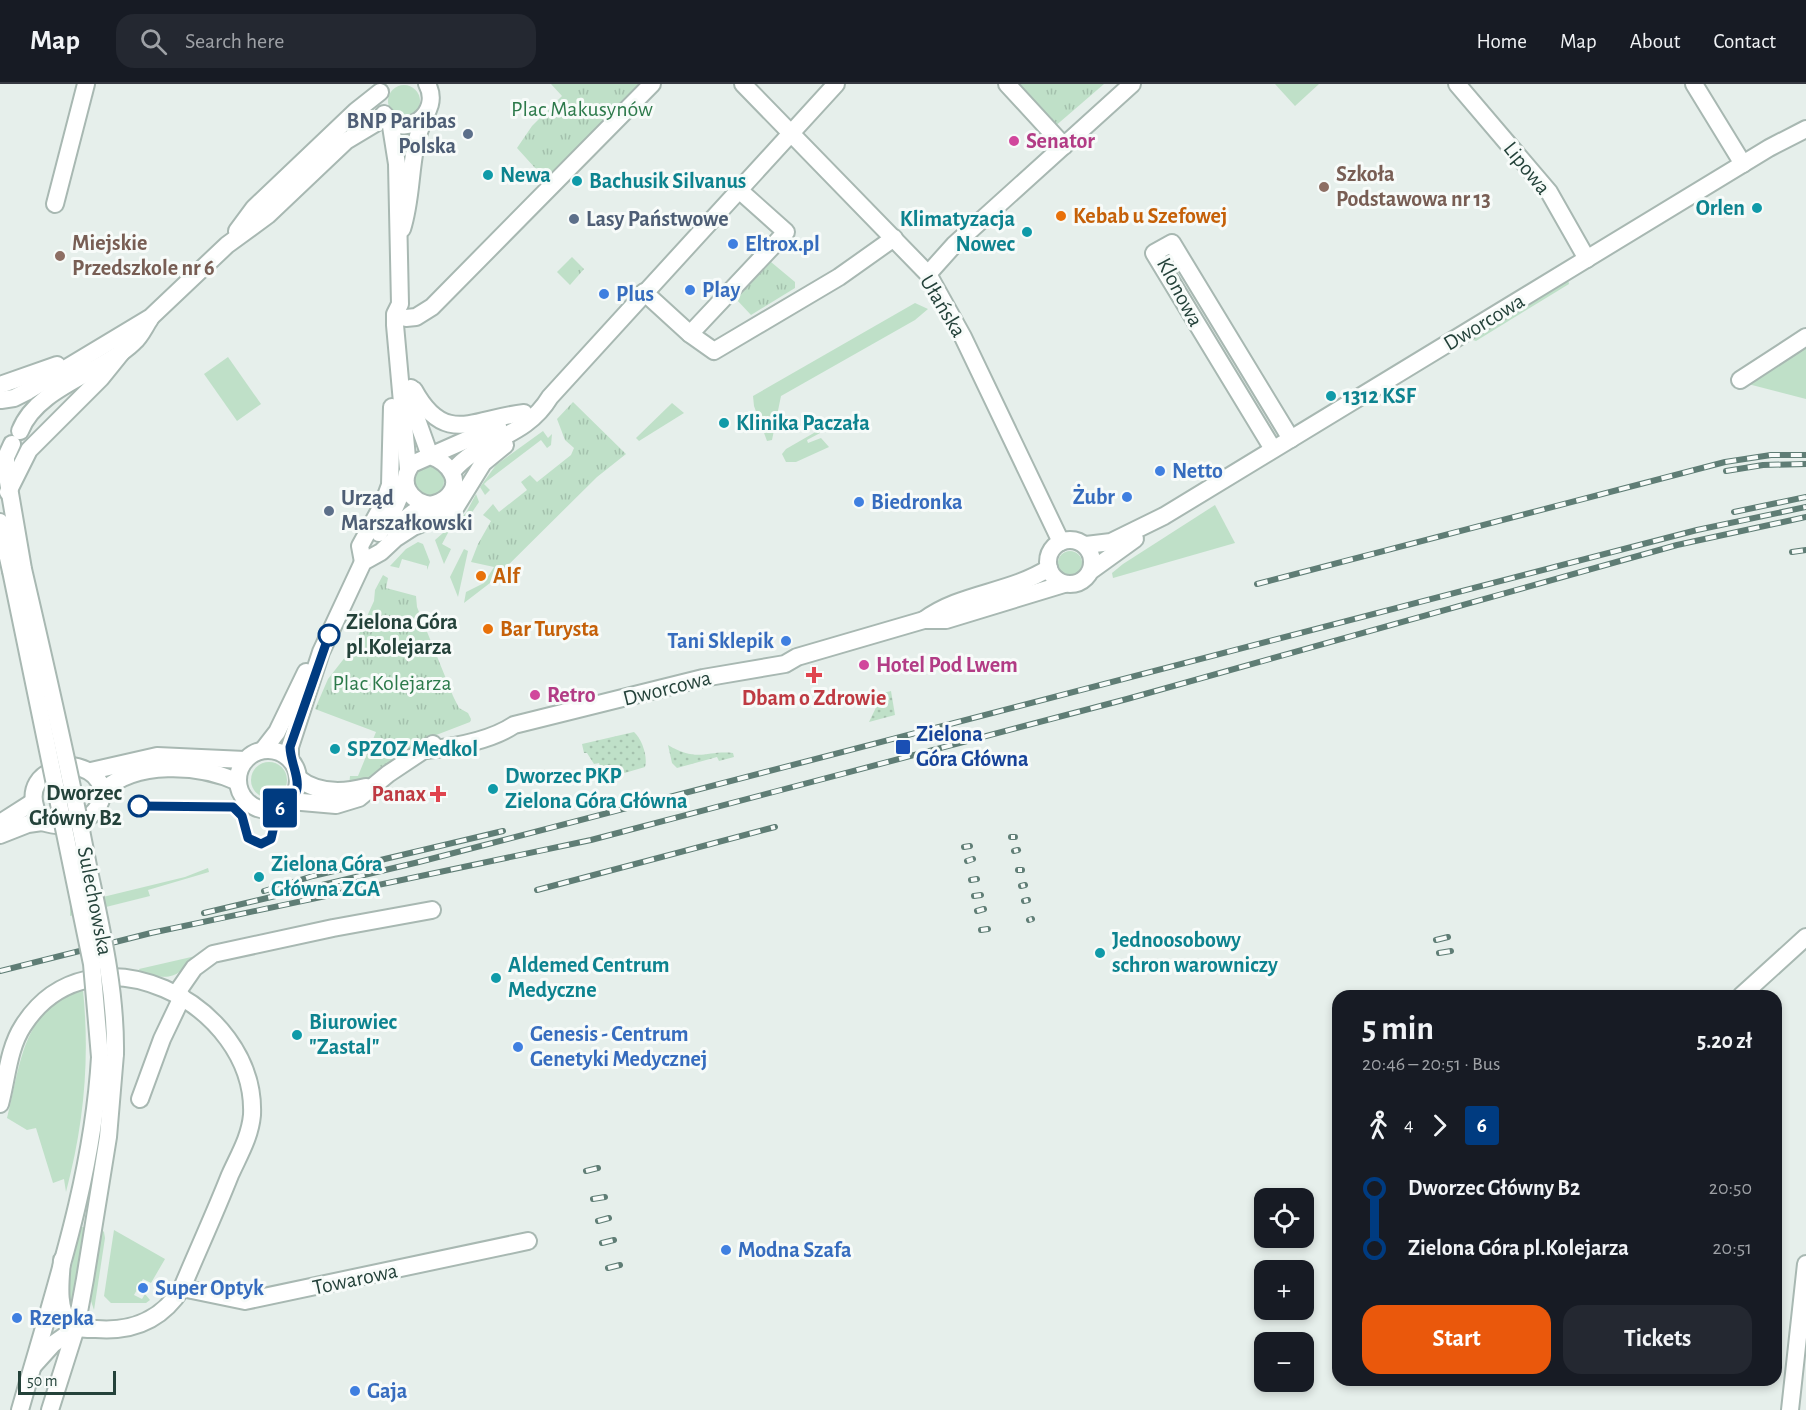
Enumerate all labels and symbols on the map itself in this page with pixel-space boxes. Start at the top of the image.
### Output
park label: Plac Makusynów [511,98,653,120]
place label: BNP Paribas Polska [346,110,456,157]
marker: BNP Paribas Polska [461,127,475,141]
place label: Senator [1026,130,1095,152]
marker: Senator [1007,134,1021,148]
street label: Lipowa [1499,137,1555,199]
place label: Szkoła Podstawowa nr 13 [1336,163,1491,210]
place label: Newa [500,164,551,186]
marker: Newa [481,168,495,182]
place label: Bachusik Silvanus [589,170,746,192]
marker: Bachusik Silvanus [570,174,584,188]
marker: Szkoła Podstawowa nr 13 [1317,180,1331,194]
place label: Orlen [1696,197,1745,219]
marker: Orlen [1750,201,1764,215]
place label: Kebab u Szefowej [1073,205,1227,228]
place label: Lasy Państwowe [586,208,729,231]
place label: Klimatyzacja Nowec [900,208,1016,255]
marker: Kebab u Szefowej [1054,209,1068,223]
marker: Lasy Państwowe [567,212,581,226]
marker: Klimatyzacja Nowec [1020,225,1034,239]
place label: Miejskie Przedszkole nr 6 [72,232,215,279]
place label: Eltrox.pl [745,233,820,255]
marker: Eltrox.pl [726,237,740,251]
marker: Miejskie Przedszkole nr 6 [53,249,67,263]
street label: Klonowa [1153,254,1207,330]
street label: Ułańska [916,271,970,341]
place label: Play [702,279,740,302]
place label: Plus [616,283,654,305]
marker: Play [683,283,697,297]
marker: Plus [597,287,611,301]
street label: Dworcowa [1440,289,1528,355]
place label: 1312 KSF [1343,385,1417,407]
marker: 1312 KSF [1324,389,1338,403]
place label: Klinika Paczała [736,412,870,434]
marker: Klinika Paczała [717,416,731,430]
place label: Netto [1172,460,1223,482]
marker: Netto [1153,464,1167,478]
place label: Żubr [1073,483,1115,508]
place label: Urząd Marszałkowski [341,487,473,534]
marker: Żubr [1120,490,1134,504]
place label: Biedronka [871,491,963,513]
marker: Biedronka [852,495,866,509]
marker: Urząd Marszałkowski [322,504,336,518]
place label: Alf [493,565,521,587]
marker: Alf [474,569,488,583]
place label: Zielona Góra pl.Kolejarza [346,611,458,659]
place label: Bar Turysta [500,618,600,641]
marker: Bar Turysta [481,622,495,636]
marker: Zielona Góra pl.Kolejarza [318,624,340,646]
place label: Tani Sklepik [667,630,774,652]
marker: Tani Sklepik [779,634,793,648]
place label: Hotel Pod Lwem [876,654,1018,676]
marker: Hotel Pod Lwem [857,658,871,672]
street label: Dworcowa [621,666,713,710]
marker: Dbam o Zdrowie [807,668,821,682]
park label: Plac Kolejarza [332,672,452,694]
place label: Retro [547,684,596,706]
place label: Dbam o Zdrowie [742,687,886,709]
marker: Retro [528,688,542,702]
place label: Zielona Góra Główna [916,723,1029,770]
place label: SPZOZ Medkol [347,738,478,760]
marker: Zielona Góra Główna [894,738,912,756]
marker: SPZOZ Medkol [328,742,342,756]
place label: Dworzec PKP Zielona Góra Główna [505,765,688,812]
place label: Dworzec Główny B2 [29,782,123,830]
marker: Dworzec PKP Zielona Góra Główna [486,782,500,796]
place label: Panax [372,783,426,805]
marker: Panax [431,787,445,801]
line badge: 6 [260,788,300,828]
marker: Dworzec Główny B2 [128,795,150,817]
street label: Sulechowska [74,845,116,957]
place label: Zielona Góra Główna ZGA [271,853,383,900]
marker: Zielona Góra Główna ZGA [252,870,266,884]
place label: Jednoosobowy schron warowniczy [1112,929,1278,977]
marker: Jednoosobowy schron warowniczy [1093,946,1107,960]
place label: Aldemed Centrum Medyczne [508,954,670,1002]
marker: Aldemed Centrum Medyczne [489,971,503,985]
place label: Biurowiec "Zastal" [309,1011,398,1058]
place label: Genesis - Centrum Genetyki Medycznej [530,1023,707,1071]
marker: Biurowiec "Zastal" [290,1028,304,1042]
marker: Genesis - Centrum Genetyki Medycznej [511,1040,525,1054]
place label: Modna Szafa [738,1239,852,1261]
marker: Modna Szafa [719,1243,733,1257]
street label: Towarowa [310,1259,400,1299]
place label: Super Optyk [155,1277,264,1300]
marker: Super Optyk [136,1281,150,1295]
place label: Rzepka [29,1307,94,1329]
marker: Rzepka [10,1311,24,1325]
scale bar [18,1368,116,1396]
place label: Gaja [367,1380,408,1403]
marker: Gaja [348,1384,362,1398]

